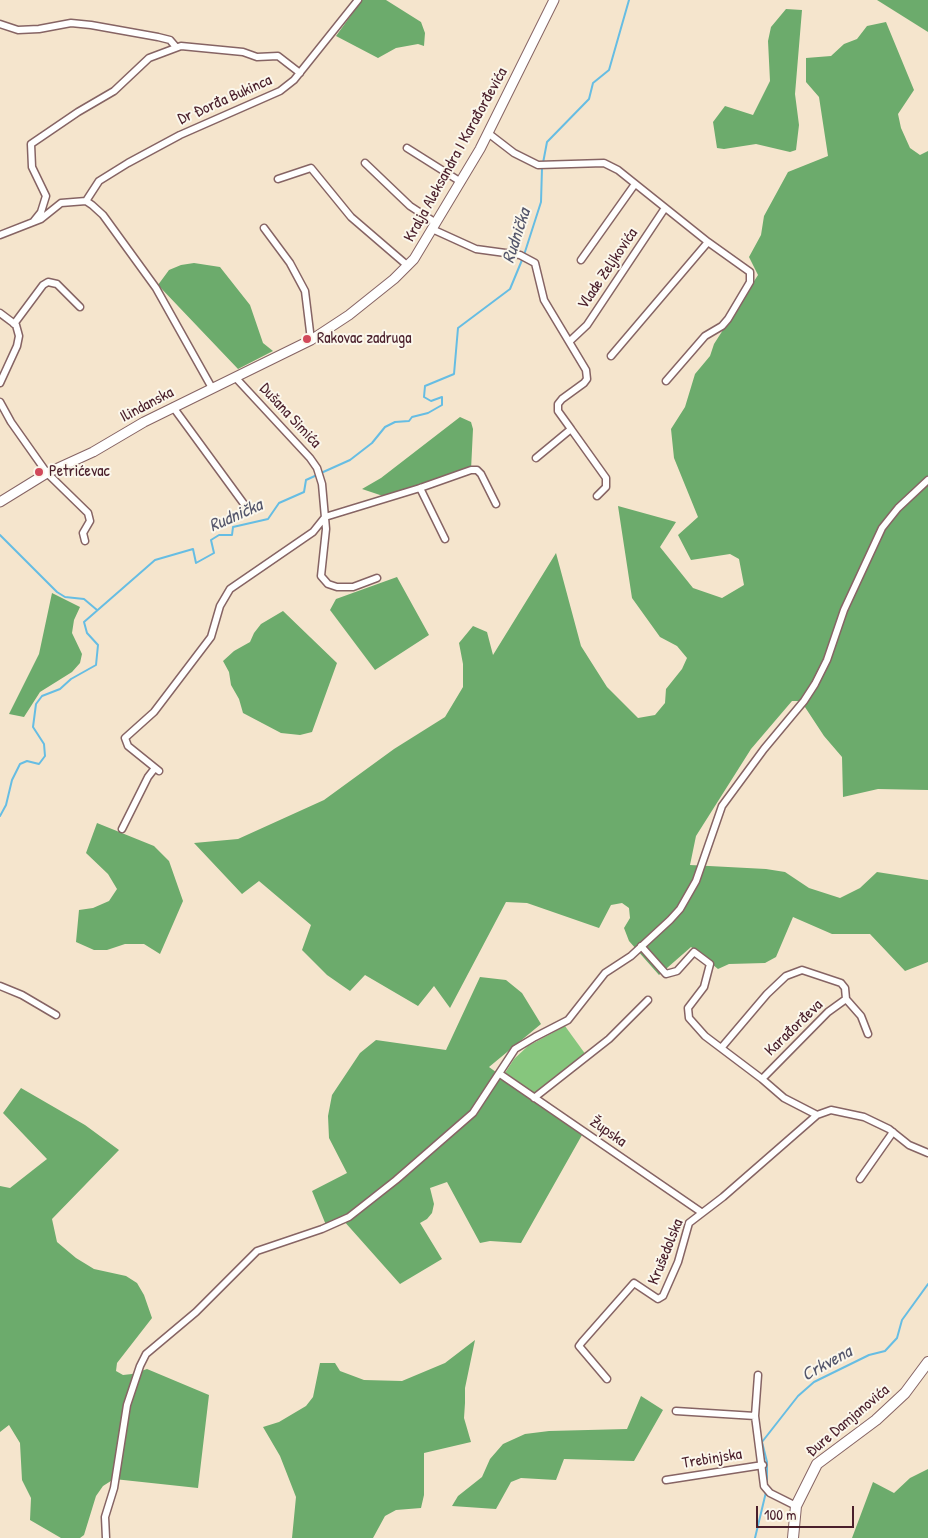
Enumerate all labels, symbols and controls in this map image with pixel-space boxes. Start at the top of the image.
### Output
street label: Kralja Aleksandra I Karađorđevića [400,65,512,245]
street label: Dr Đorđa Bukinca [175,71,275,129]
water label: Rudnička [498,206,536,266]
street label: Vlade Zeljkovića [574,225,642,313]
place label: Rakovac zadruga [317,329,411,349]
marker: Rakovac zadruga [301,333,313,345]
street label: Dušana Simića [255,380,325,452]
street label: Ilindanska [117,383,177,427]
place label: Petrićevac [49,462,110,482]
marker: Petrićevac [33,466,45,478]
water label: Rudnička [206,495,266,537]
street label: Karađorđeva [761,996,827,1060]
street label: Župska [586,1113,630,1151]
street label: Krušedolska [644,1216,688,1288]
water label: Crkvena [798,1342,856,1386]
street label: Đure Damjanovića [803,1381,893,1461]
street label: Trebinjska [681,1445,743,1473]
scale bar [758,1496,856,1528]
text: 100 m [764,1504,797,1525]

